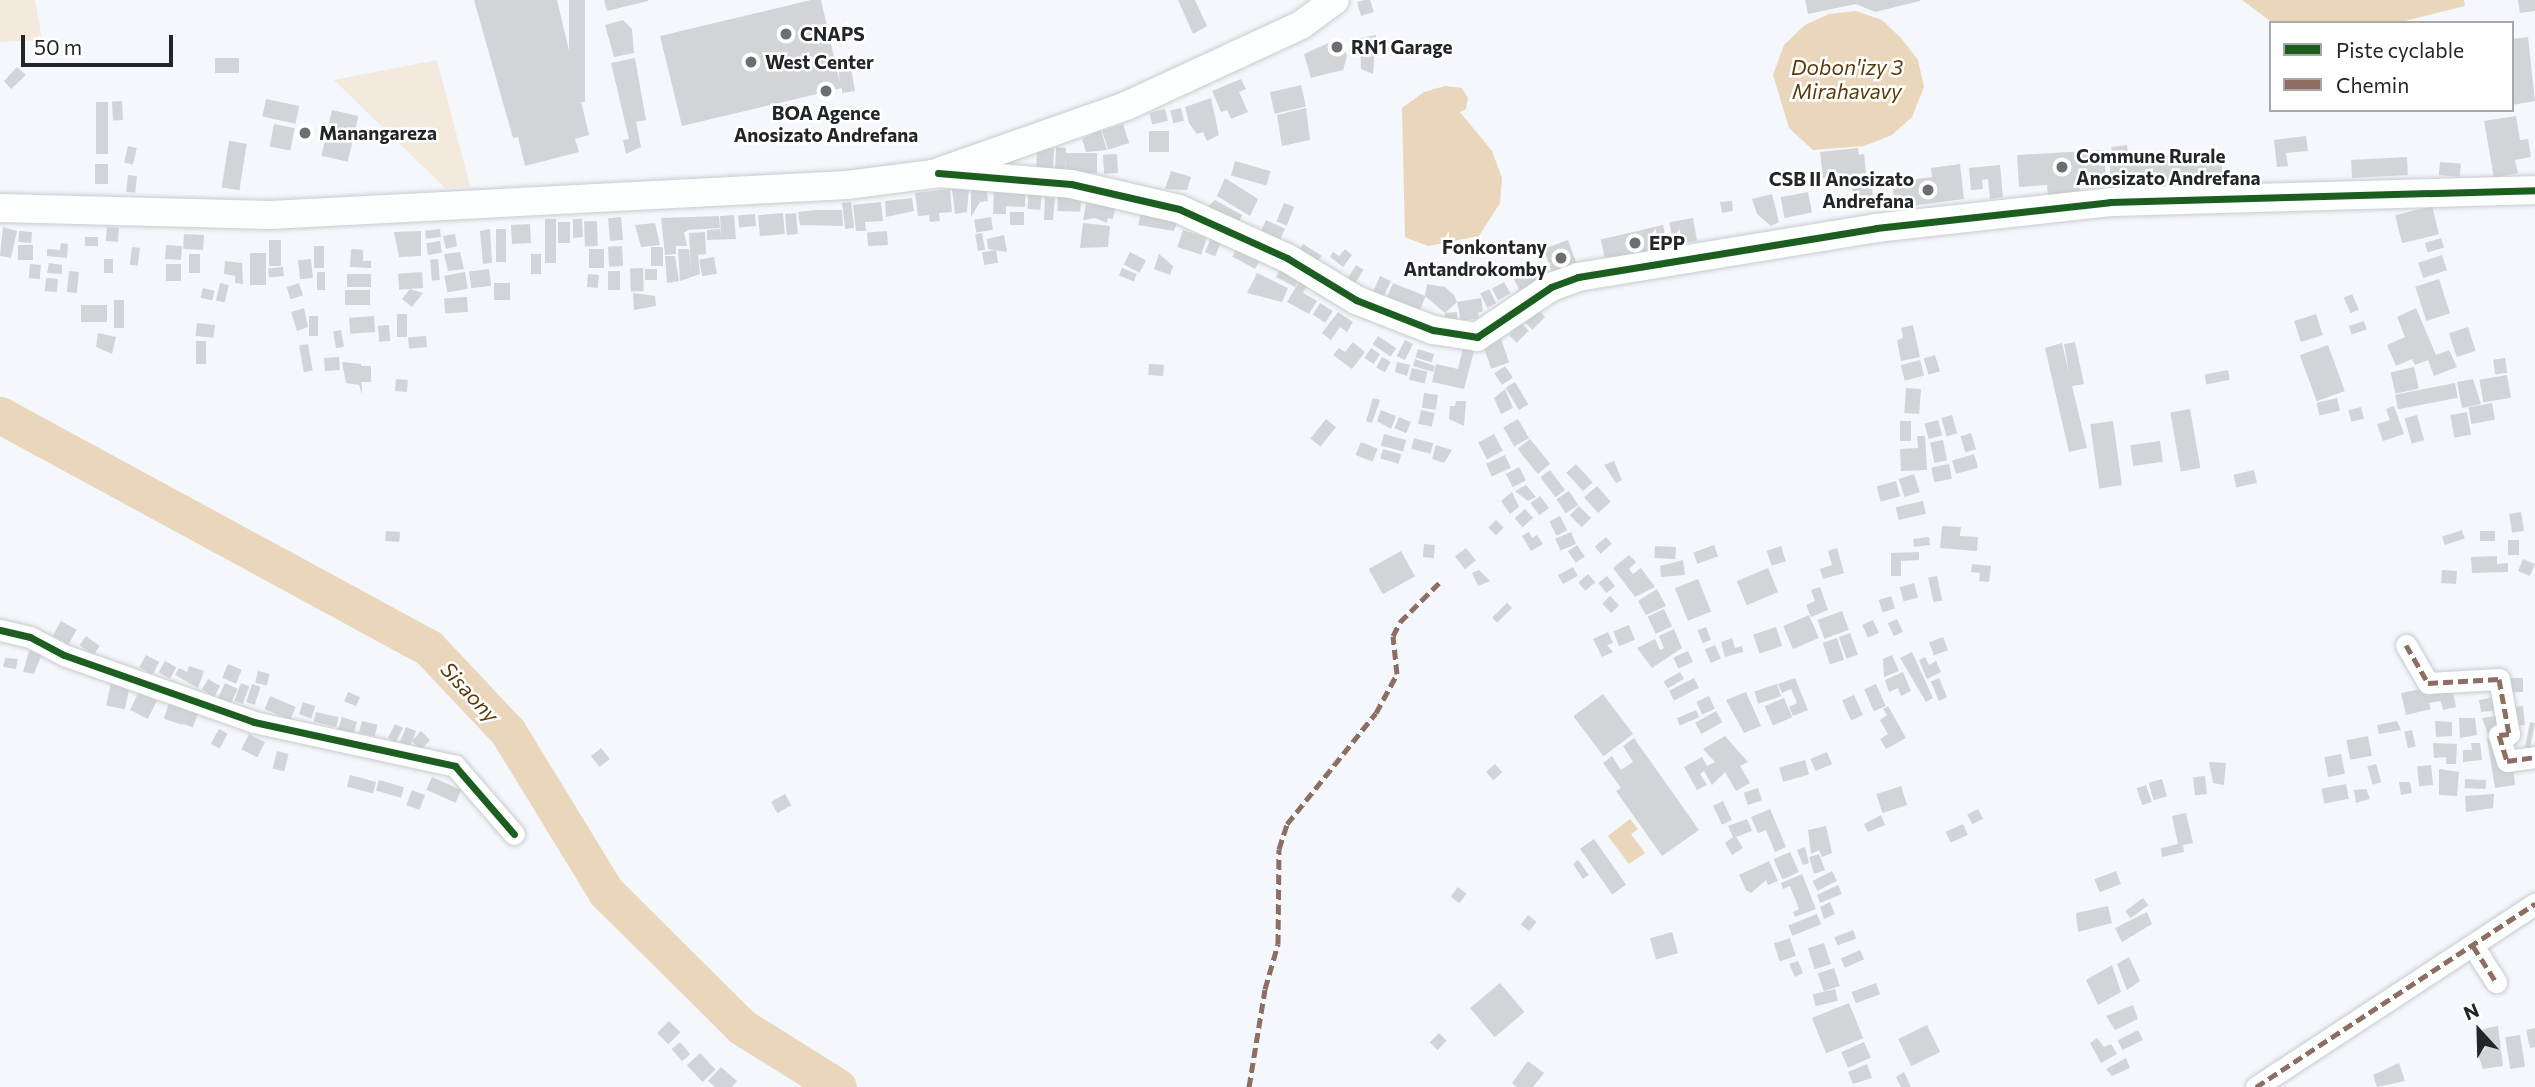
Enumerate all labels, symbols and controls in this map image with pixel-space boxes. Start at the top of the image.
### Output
scale bar [24,21,177,65]
legend [2269,21,2514,112]
place label: CNAPS [800,23,865,45]
marker: CNAPS [778,26,794,42]
text: 50 m [34,34,82,59]
place label: RN1 Garage [1351,36,1452,58]
text: Piste cyclable [2336,37,2464,62]
marker: RN1 Garage [1329,39,1345,55]
place label: West Center [765,51,874,73]
marker: West Center [743,54,759,70]
water label: Dobon'izy 3 Mirahavavy [1791,54,1903,104]
text: Chemin [2336,72,2409,97]
marker: BOA Agence Anosizato Andrefana [818,83,834,99]
place label: BOA Agence Anosizato Andrefana [734,102,918,146]
place label: Manangareza [319,122,437,144]
marker: Manangareza [297,125,313,141]
place label: Commune Rurale Anosizato Andrefana [2076,145,2261,189]
marker: Commune Rurale Anosizato Andrefana [2054,159,2070,175]
place label: CSB II Anosizato Andrefana [1769,168,1914,212]
marker: CSB II Anosizato Andrefana [1920,182,1936,198]
place label: EPP [1649,232,1685,254]
marker: EPP [1627,235,1643,251]
place label: Fonkontany Antandrokomby [1404,236,1547,280]
marker: Fonkontany Antandrokomby [1553,250,1569,266]
water label: Sisaony [436,657,504,727]
north arrow [2444,996,2514,1066]
text: N [2460,998,2482,1024]

